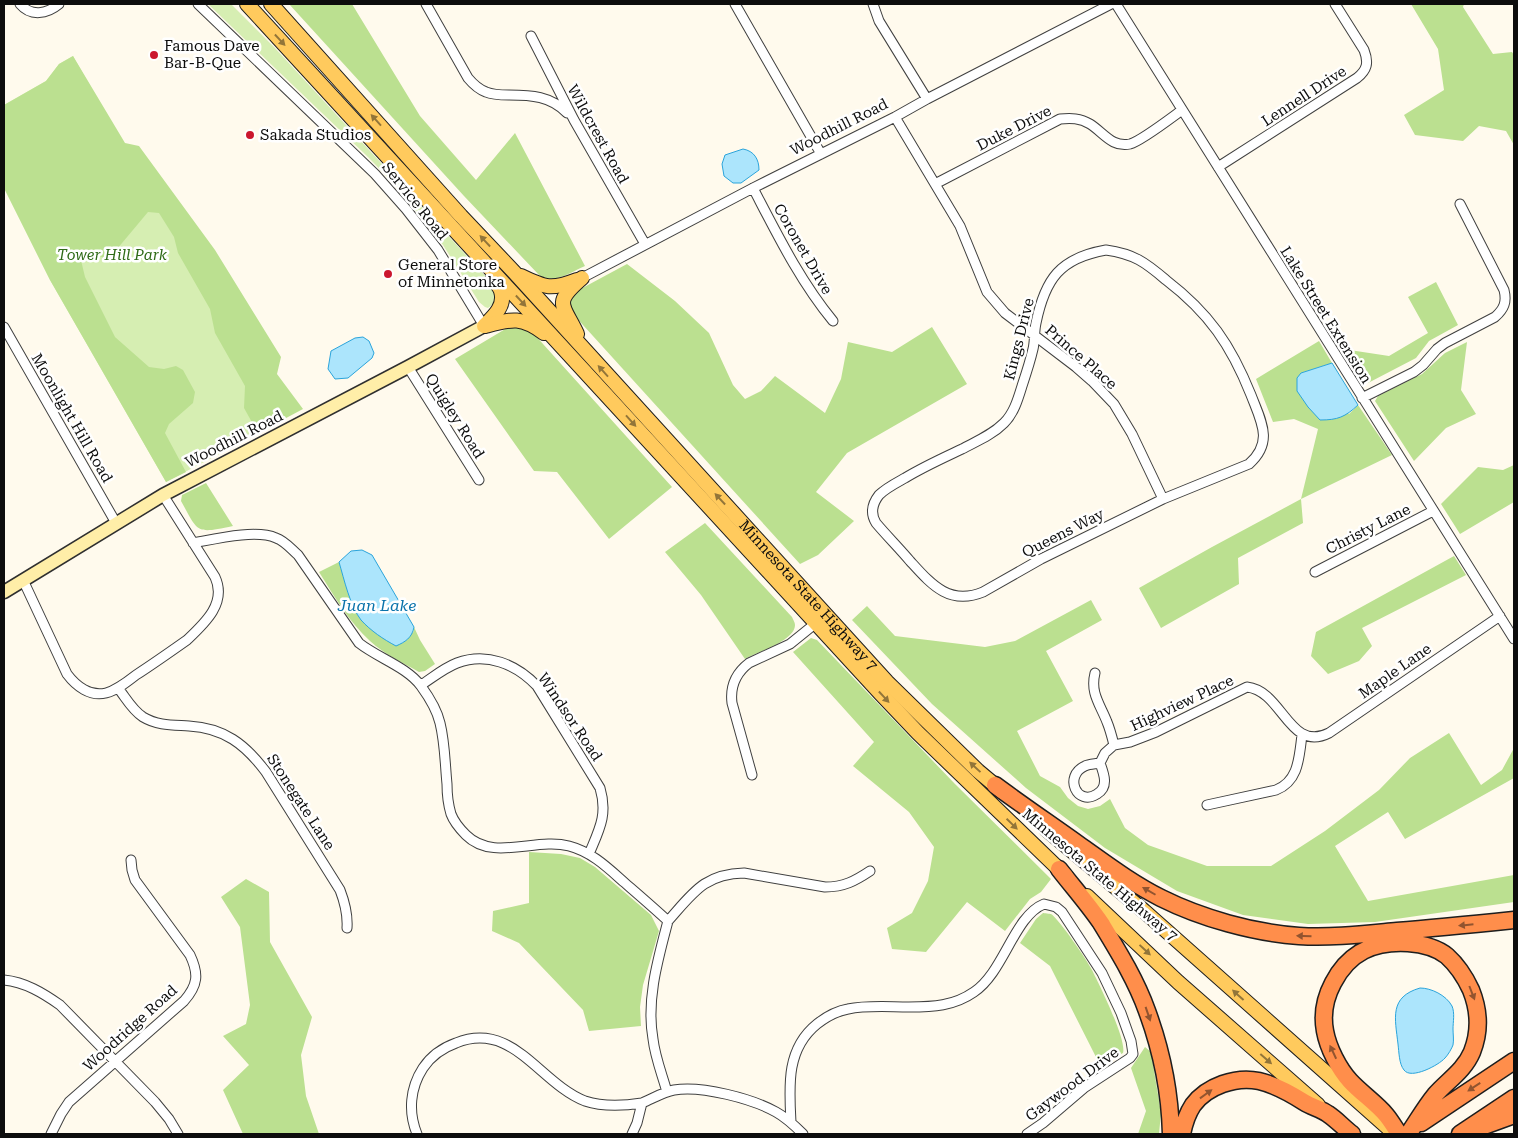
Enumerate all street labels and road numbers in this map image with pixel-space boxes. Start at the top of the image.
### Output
street label: Lennell Drive [1258,62,1350,130]
street label: Wildcrest Road [563,81,633,187]
street label: Woodhill Road [787,95,891,159]
street label: Duke Drive [974,102,1054,154]
street label: Service Road [378,158,452,244]
street label: Coronet Drive [770,200,836,298]
street label: Lake Street Extension [1276,243,1376,387]
street label: Kings Drive [1000,296,1038,382]
street label: Prince Place [1041,321,1121,393]
street label: Moonlight Hill Road [28,350,117,486]
street label: Quigley Road [422,370,488,462]
street label: Woodhill Road [182,407,286,471]
street label: Christy Lane [1323,500,1413,558]
street label: Queens Way [1019,505,1107,561]
street label: Minnesota State Highway 7 [735,516,881,674]
street label: Maple Lane [1355,639,1435,703]
street label: Windsor Road [534,670,606,765]
street label: Highview Place [1127,671,1237,735]
street label: Stonegate Lane [263,751,339,853]
street label: Minnesota State Highway 7 [1019,805,1181,945]
street label: Woodridge Road [79,981,181,1075]
street label: Gaywood Drive [1022,1043,1122,1125]

